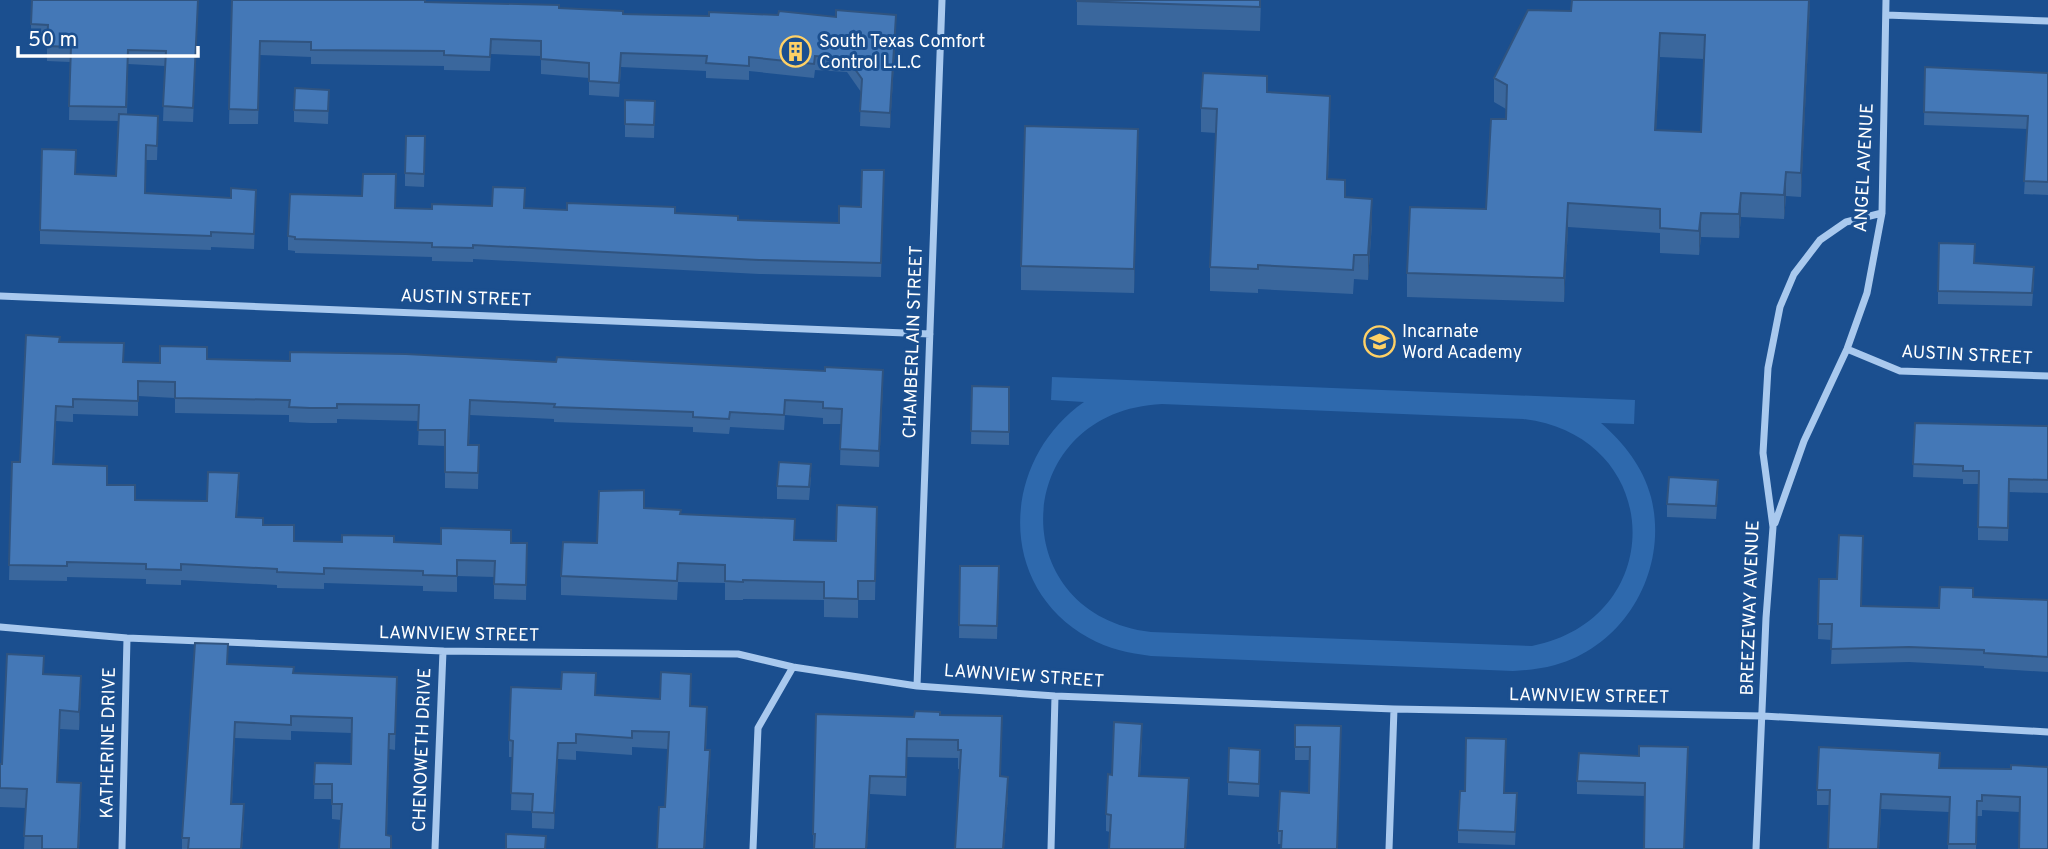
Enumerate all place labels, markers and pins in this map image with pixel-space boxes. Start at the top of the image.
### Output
place label: South Texas Comfort Control L.L.C [819,31,985,75]
building icon: South Texas Comfort Control L.L.C [779,35,813,69]
place label: Incarnate Word Academy [1402,321,1522,365]
school or university icon: Incarnate Word Academy [1362,325,1396,359]

